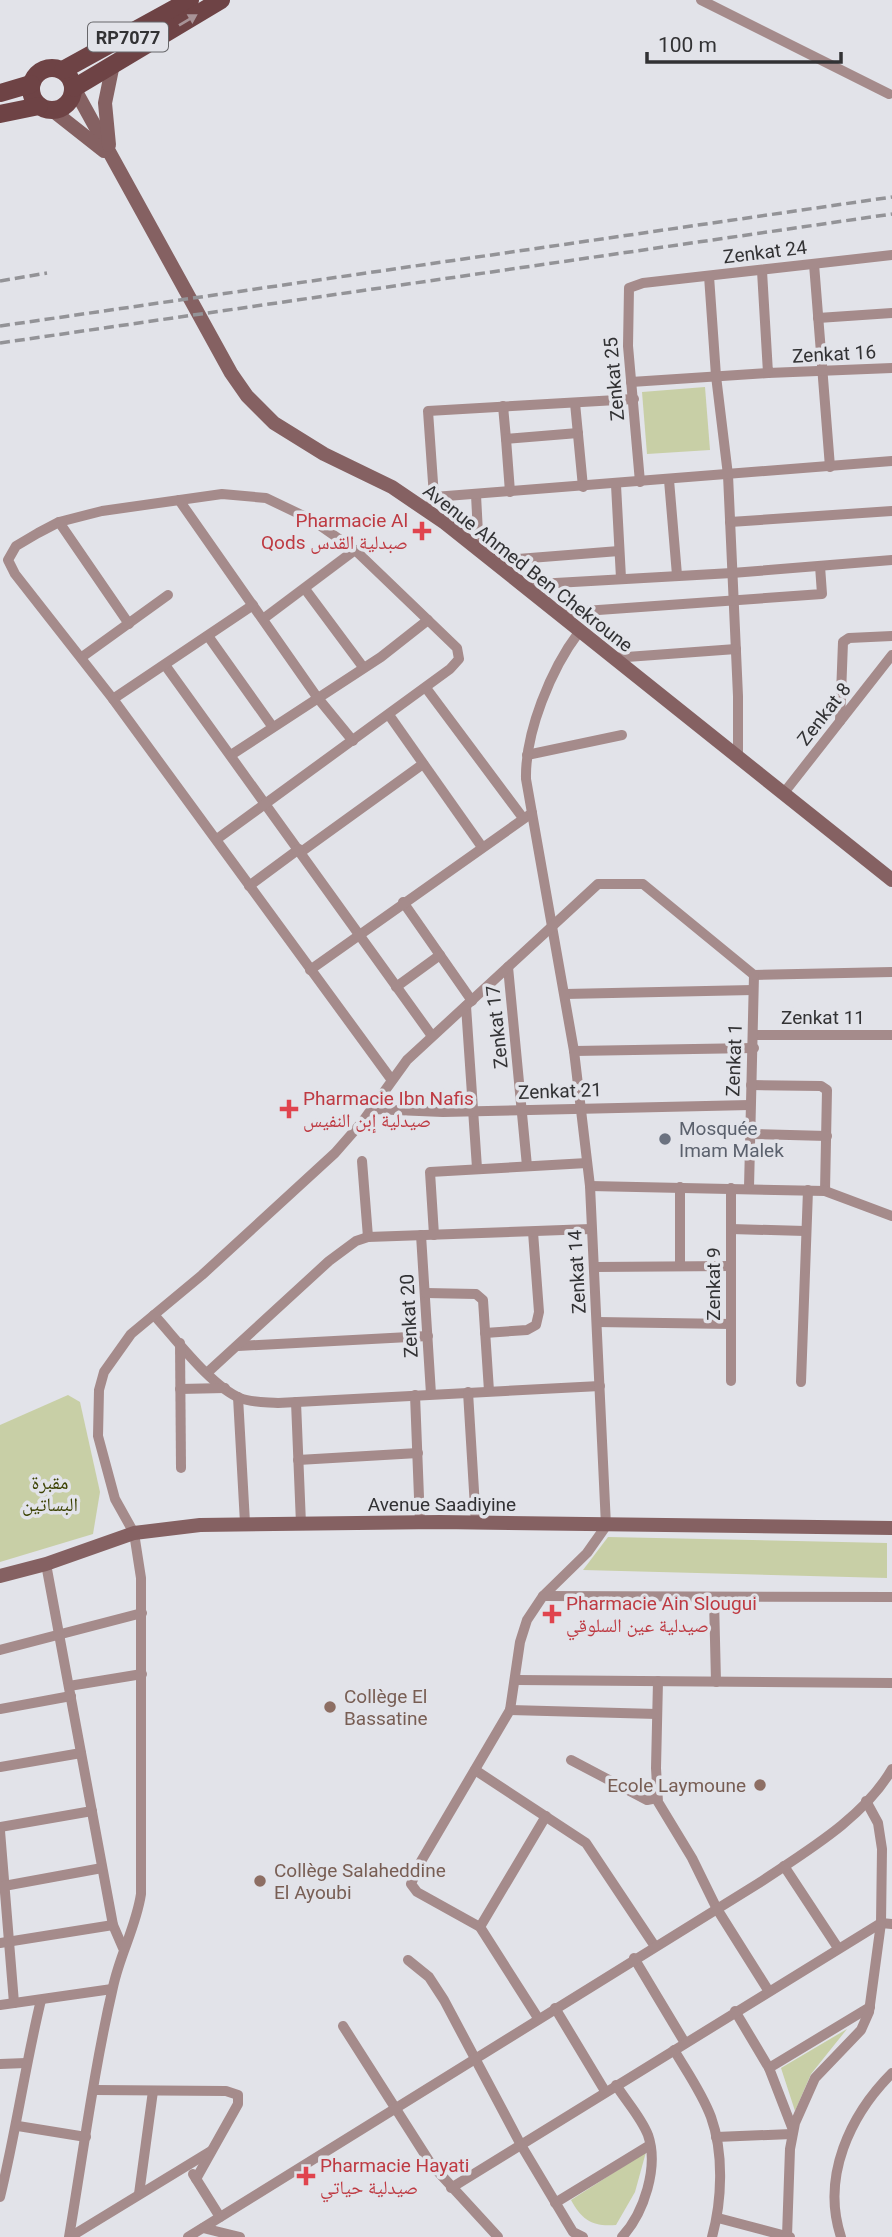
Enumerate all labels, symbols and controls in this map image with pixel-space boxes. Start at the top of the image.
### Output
one-way arrow [179,13,198,26]
scale bar [647,21,841,65]
road number: RP7077 [88,22,168,52]
text: 100 m [658,33,717,57]
street label: Zenkat 24 [722,235,808,269]
street label: Zenkat 25 [599,336,629,422]
street label: Zenkat 16 [791,340,877,368]
street label: Avenue Ahmed Ben Chekroune [419,479,637,657]
place label: Pharmacie Al Qods صبدلية القدس [261,509,408,554]
marker: Pharmacie Al Qods صبدلية القدس [414,523,430,539]
street label: Zenkat 8 [792,678,856,750]
street label: Zenkat 17 [481,984,513,1070]
street label: Zenkat 11 [781,1006,865,1029]
street label: Zenkat 1 [721,1023,747,1097]
street label: Zenkat 21 [518,1078,602,1104]
place label: Pharmacie Ibn Nafis صيدلية إبن النفيس [303,1087,474,1133]
marker: Pharmacie Ibn Nafis صيدلية إبن النفيس [281,1101,297,1117]
place label: Mosquée Imam Malek [679,1117,784,1162]
marker: Mosquée Imam Malek [657,1131,673,1147]
street label: Zenkat 14 [563,1229,591,1315]
street label: Zenkat 9 [702,1247,725,1321]
street label: Zenkat 20 [395,1273,423,1359]
park label: مقبرة البساتين [22,1471,78,1516]
street label: Avenue Saadiyine [368,1493,516,1516]
place label: Pharmacie Ain Slougui صيدلية عين السلوقي [566,1592,757,1640]
marker: Pharmacie Ain Slougui صيدلية عين السلوقي [544,1606,560,1622]
place label: Collège El Bassatine [344,1685,428,1730]
marker: Collège El Bassatine [322,1699,338,1715]
place label: Ecole Laymoune [607,1774,746,1797]
marker: Ecole Laymoune [752,1777,768,1793]
place label: Collège Salaheddine El Ayoubi [274,1859,446,1904]
marker: Collège Salaheddine El Ayoubi [252,1873,268,1889]
place label: Pharmacie Hayati صيدلية حياتي [320,2154,469,2202]
marker: Pharmacie Hayati صيدلية حياتي [298,2168,314,2184]

